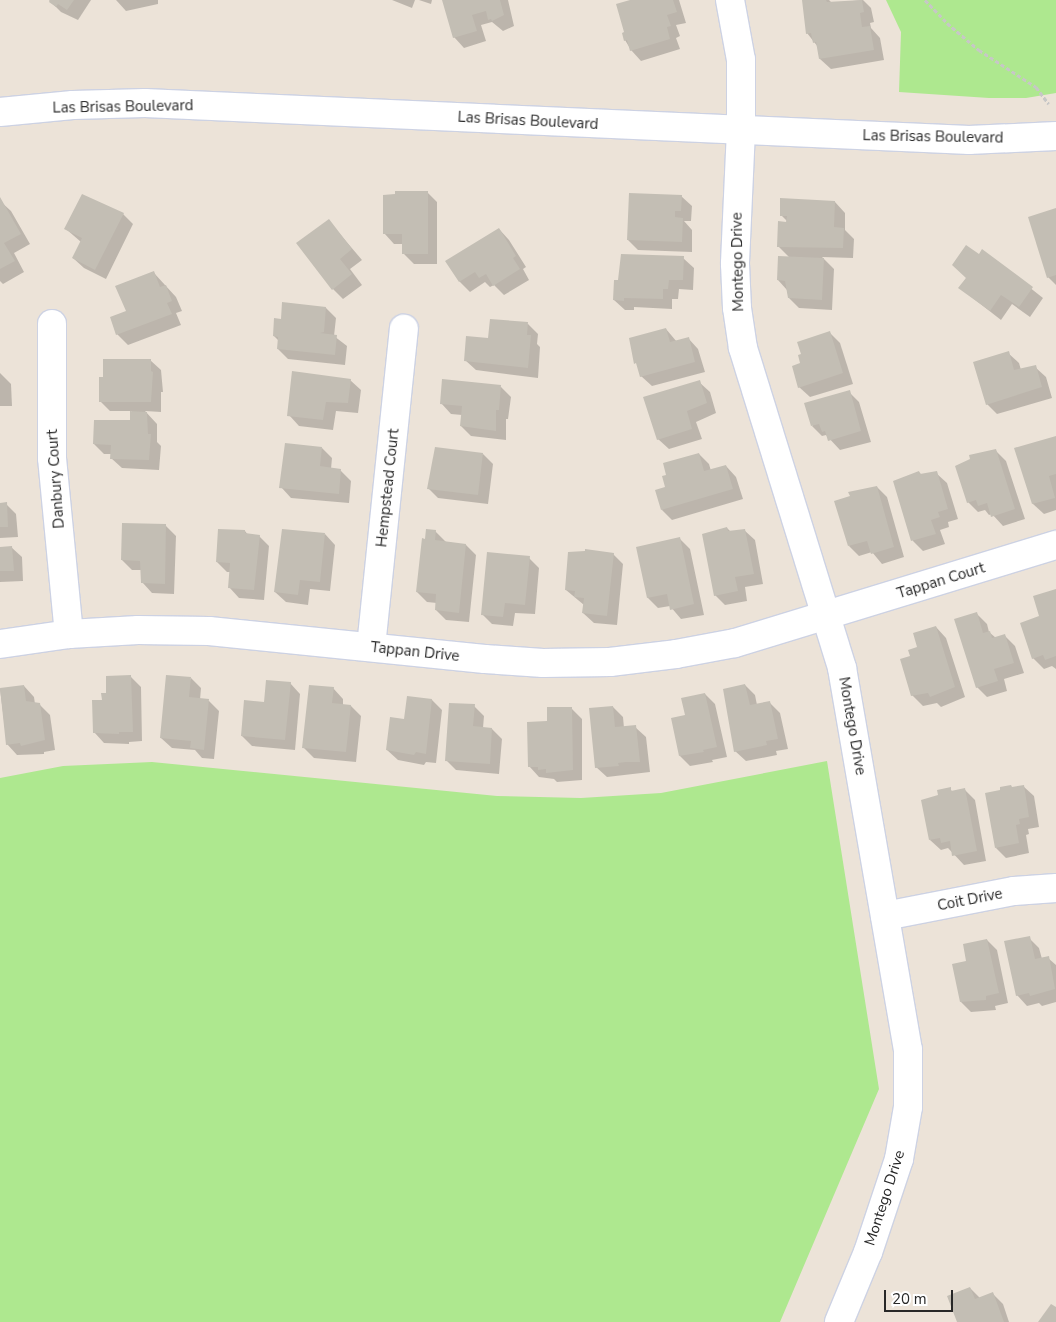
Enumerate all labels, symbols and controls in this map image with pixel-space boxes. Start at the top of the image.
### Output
street label: Las Brisas Boulevard [52,97,194,117]
street label: Las Brisas Boulevard [457,108,599,134]
street label: Las Brisas Boulevard [862,127,1004,147]
street label: Montego Drive [728,212,748,312]
street label: Hempstead Court [373,428,403,548]
street label: Danbury Court [44,429,68,529]
street label: Tappan Court [895,559,987,603]
street label: Tappan Drive [370,638,460,666]
street label: Montego Drive [835,675,869,777]
street label: Coit Drive [936,885,1004,915]
street label: Montego Drive [861,1148,909,1248]
scale bar [886,1280,955,1312]
text: 20 m [892,1289,927,1309]

